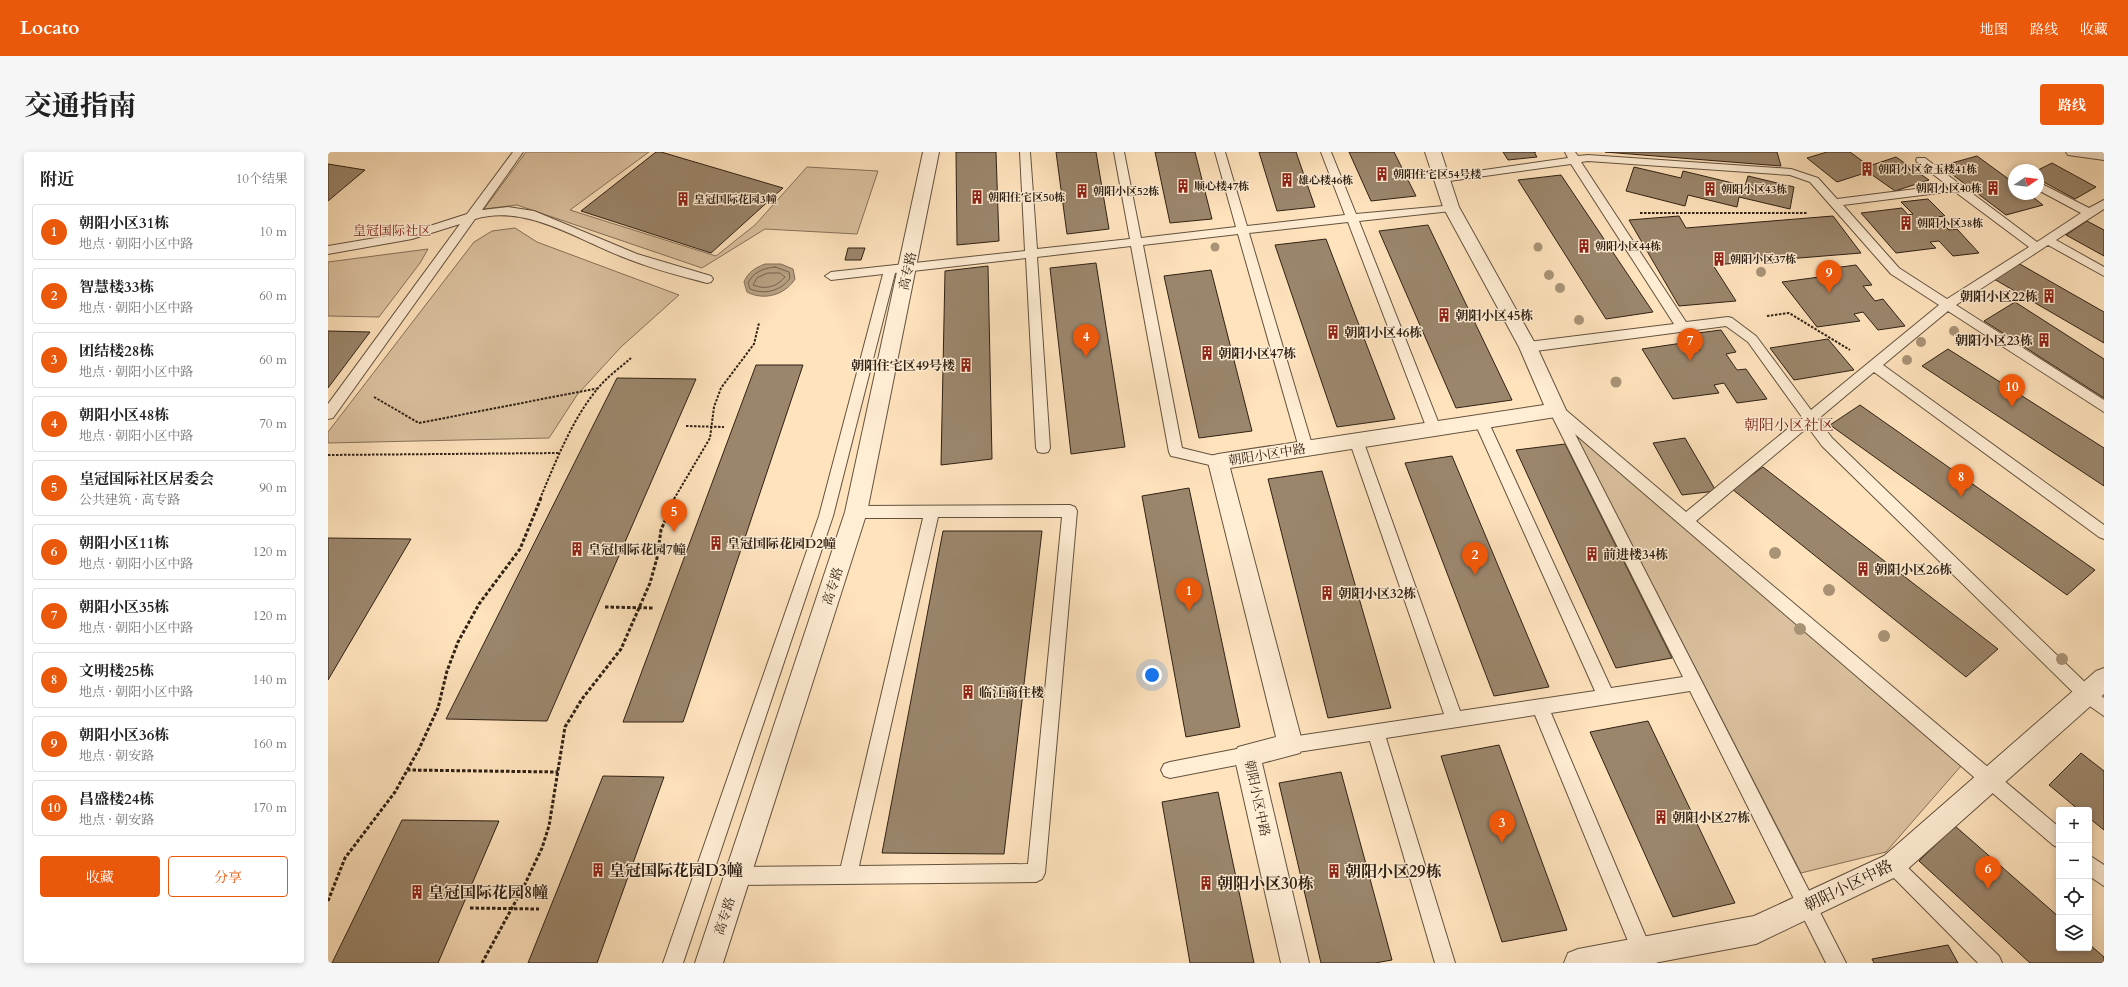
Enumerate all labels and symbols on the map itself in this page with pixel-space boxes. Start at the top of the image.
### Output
building icon: 朝阳小区金玉楼41栋 [1859,161,1875,177]
place label: 朝阳小区金玉楼41栋 [1878,162,1977,177]
north arrow [2008,164,2044,200]
building icon: 朝阳住宅区54号楼 [1374,166,1390,182]
place label: 朝阳住宅区54号楼 [1393,167,1481,182]
building icon: 雄心楼46栋 [1279,172,1295,188]
place label: 雄心楼46栋 [1298,173,1353,188]
building icon: 顺心楼47栋 [1175,178,1191,194]
place label: 顺心楼47栋 [1194,179,1249,194]
building icon: 朝阳小区40栋 [1985,180,2001,196]
building icon: 朝阳小区43栋 [1702,181,1718,197]
place label: 朝阳小区40栋 [1916,181,1982,196]
place label: 朝阳小区43栋 [1721,182,1787,197]
building icon: 朝阳小区52栋 [1074,183,1090,199]
place label: 朝阳小区52栋 [1093,184,1159,199]
building icon: 朝阳住宅区50栋 [969,189,985,205]
place label: 朝阳住宅区50栋 [988,190,1065,205]
building icon: 皇冠国际花园3幢 [675,191,691,207]
place label: 皇冠国际花园3幢 [694,192,778,207]
building icon: 朝阳小区38栋 [1898,215,1914,231]
place label: 朝阳小区38栋 [1917,216,1983,231]
district label: 皇冠国际社区 [353,222,431,240]
building icon: 朝阳小区44栋 [1576,238,1592,254]
place label: 朝阳小区44栋 [1595,239,1661,254]
street label: 高专路 [895,250,921,292]
building icon: 朝阳小区37栋 [1711,251,1727,267]
place label: 朝阳小区37栋 [1730,252,1796,267]
pin: 9 [1816,260,1842,293]
place label: 朝阳小区22栋 [1960,288,2038,306]
building icon: 朝阳小区22栋 [2041,288,2057,304]
building icon: 朝阳小区45栋 [1436,307,1452,323]
place label: 朝阳小区45栋 [1455,307,1533,325]
pin: 4 [1073,324,1099,357]
building icon: 朝阳小区46栋 [1325,324,1341,340]
place label: 朝阳小区46栋 [1344,324,1422,342]
pin: 7 [1677,328,1703,361]
place label: 朝阳小区23栋 [1955,332,2033,350]
building icon: 朝阳小区23栋 [2036,332,2052,348]
building icon: 朝阳小区47栋 [1199,345,1215,361]
place label: 朝阳小区47栋 [1218,345,1296,363]
place label: 朝阳住宅区49号楼 [851,357,955,375]
building icon: 朝阳住宅区49号楼 [958,357,974,373]
pin: 10 [1999,374,2025,407]
district label: 朝阳小区社区 [1744,415,1834,435]
street label: 朝阳小区中路 [1227,440,1307,470]
pin: 8 [1948,464,1974,497]
pin: 5 [661,499,687,532]
building icon: 皇冠国际花园D2幢 [708,535,724,551]
place label: 皇冠国际花园D2幢 [727,535,837,553]
building icon: 皇冠国际花园7幢 [569,541,585,557]
place label: 皇冠国际花园7幢 [588,541,687,559]
pin: 2 [1462,542,1488,575]
building icon: 前进楼34栋 [1584,546,1600,562]
place label: 前进楼34栋 [1603,546,1668,564]
building icon: 朝阳小区26栋 [1855,561,1871,577]
place label: 朝阳小区26栋 [1874,561,1952,579]
street label: 高专路 [818,565,848,608]
pin: 1 [1176,578,1202,611]
building icon: 朝阳小区32栋 [1319,585,1335,601]
place label: 朝阳小区32栋 [1338,585,1416,603]
your location [1142,665,1162,685]
building icon: 临江商住楼 [960,684,976,700]
place label: 临江商住楼 [979,684,1044,702]
street label: 朝阳小区中路 [1240,758,1274,838]
building icon: 朝阳小区27栋 [1653,809,1669,825]
place label: 朝阳小区27栋 [1672,809,1750,827]
pin: 3 [1489,810,1515,843]
street label: 朝阳小区中路 [1800,855,1896,917]
pin: 6 [1975,856,2001,889]
place label: 皇冠国际花园D3幢 [609,860,743,882]
place label: 朝阳小区29栋 [1345,861,1441,883]
building icon: 皇冠国际花园D3幢 [590,862,606,878]
building icon: 朝阳小区29栋 [1326,863,1342,879]
place label: 朝阳小区30栋 [1217,873,1313,895]
building icon: 朝阳小区30栋 [1198,875,1214,891]
place label: 皇冠国际花园8幢 [428,882,548,904]
building icon: 皇冠国际花园8幢 [409,884,425,900]
street label: 高专路 [710,895,740,938]

